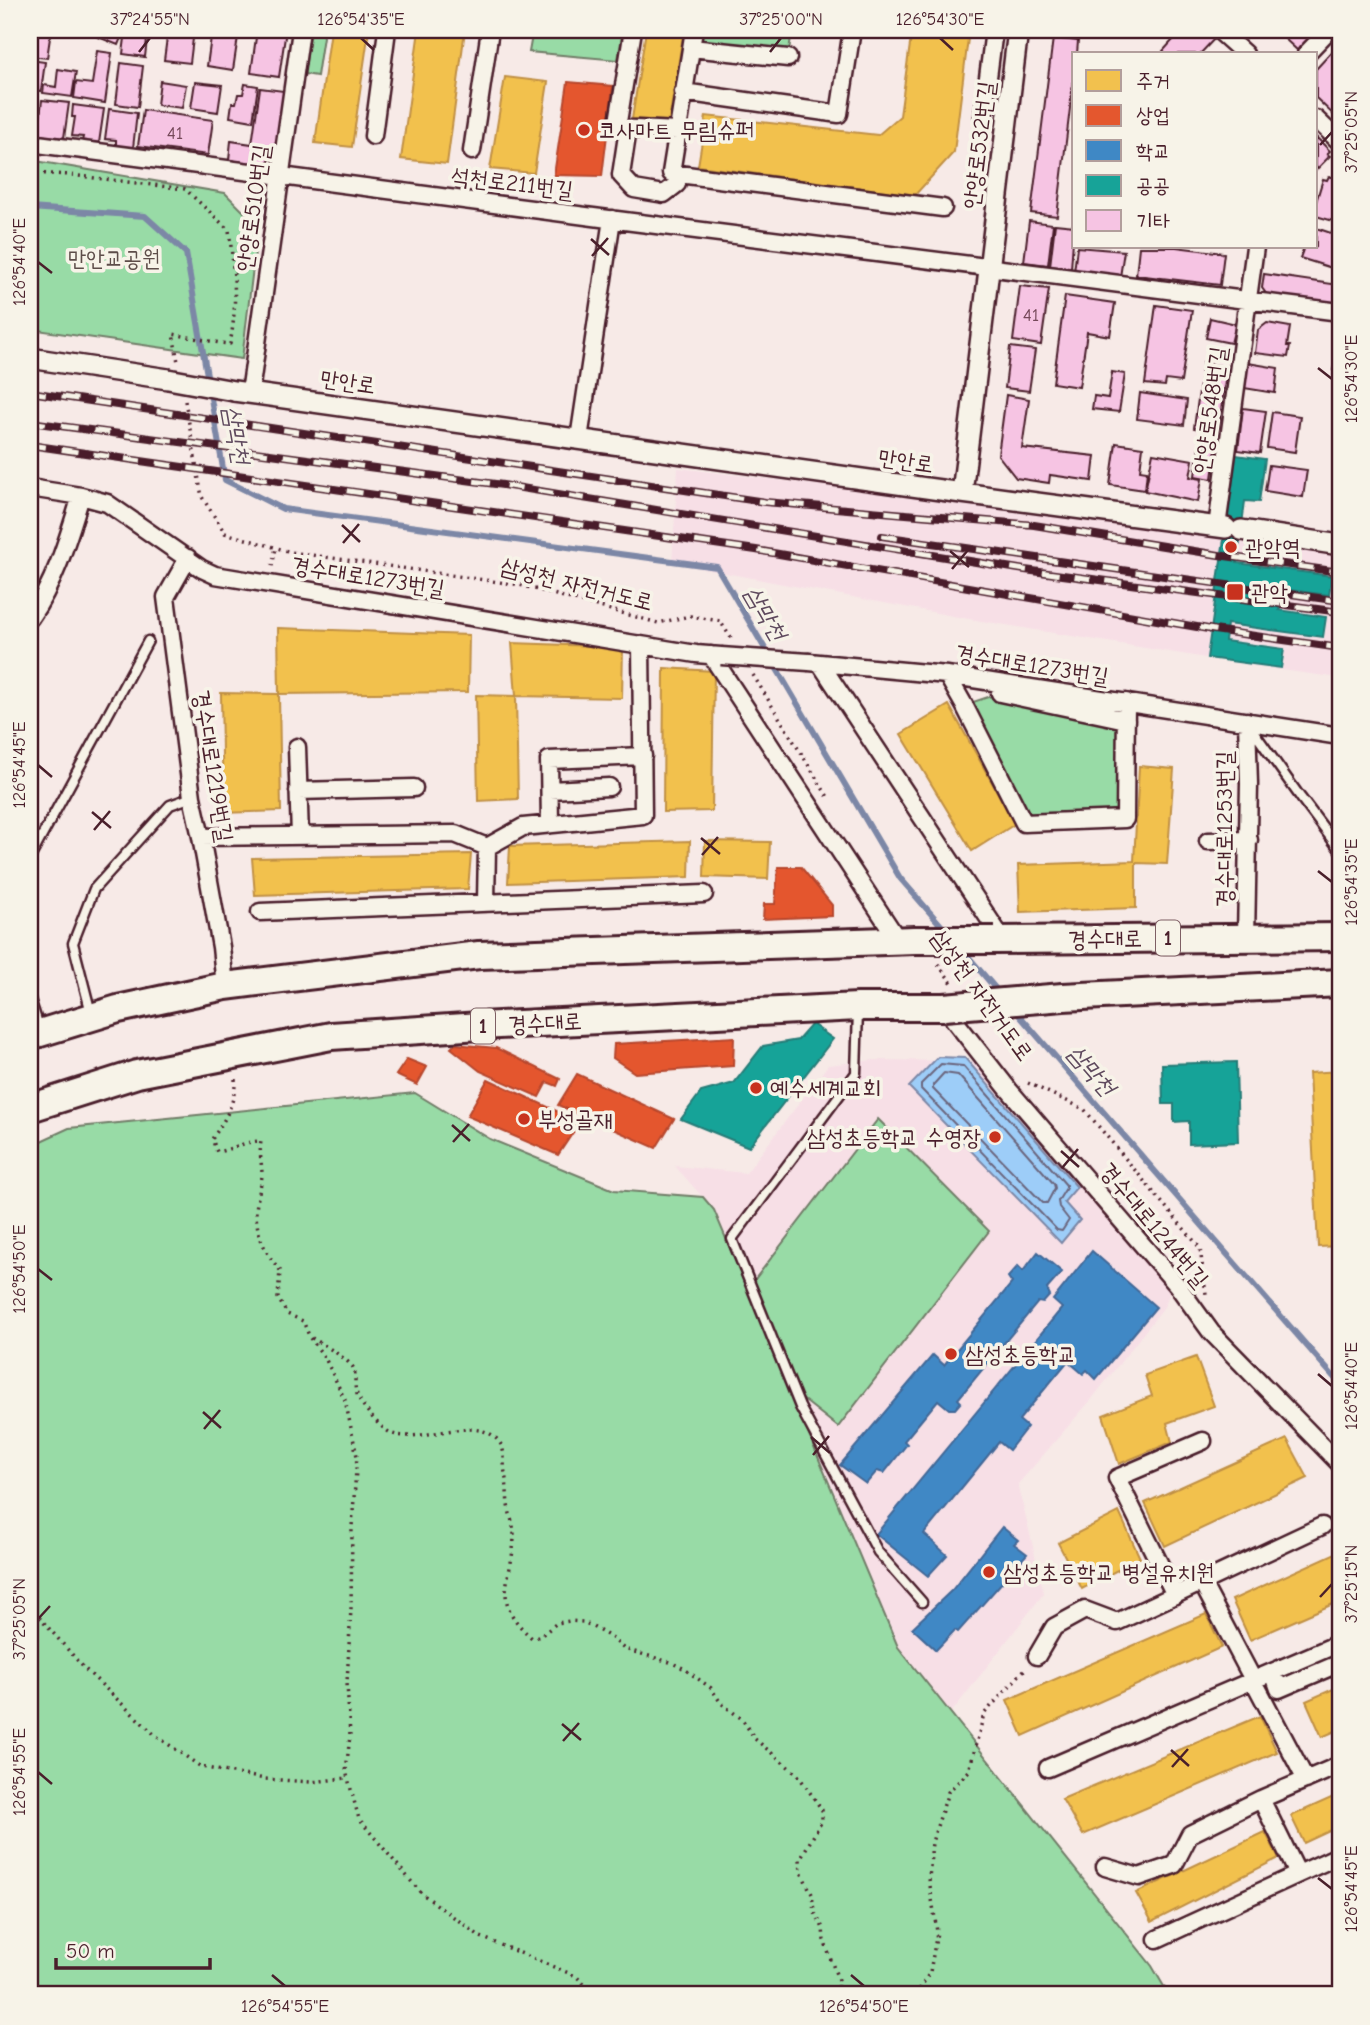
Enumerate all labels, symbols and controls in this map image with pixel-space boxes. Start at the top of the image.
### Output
text: 37°24'55"N [110,9,190,30]
text: 126°54'35"E [317,9,405,30]
text: 37°25'00"N [739,9,823,30]
text: 126°54'30"E [896,9,984,30]
legend [1072,52,1318,248]
text: 주거 [1136,69,1170,93]
street label: 안양로532번길 [958,79,1000,211]
text: 37°25'05"N [1341,91,1362,173]
text: 상업 [1136,103,1170,127]
place label: 코사마트 무림슈퍼 [598,117,754,144]
house number: 41 [167,122,183,144]
marker: 코사마트 무림슈퍼 [576,122,592,138]
text: 학교 [1136,139,1170,163]
street label: 안양로510번길 [231,143,275,273]
street label: 석천로211번길 [449,162,575,204]
text: 공공 [1136,173,1170,197]
text: 기타 [1136,209,1170,233]
text: 126°54'40"E [9,218,30,306]
park label: 만안교공원 [68,245,160,272]
house number: 41 [1023,304,1039,326]
text: 126°54'30"E [1341,335,1362,423]
street label: 안양로548번길 [1188,345,1232,475]
street label: 만안로 [319,365,377,399]
water label: 삼막천 [218,404,256,469]
street label: 만안로 [877,444,935,478]
place label: 관악역 [1245,534,1301,561]
marker: 관악역 [1223,539,1239,555]
street label: 경수대로1273번길 [290,552,446,602]
street label: 삼성천 자전거도로 [498,552,656,616]
place label: 관악 [1251,579,1288,606]
water label: 삼막천 [739,581,794,647]
marker: 관악 [1225,582,1245,602]
street label: 경수대로1273번길 [954,640,1110,690]
street label: 경수대로1219번길 [188,688,238,844]
text: 126°54'45"E [9,721,30,809]
street label: 경수대로1253번길 [1211,751,1238,907]
text: 126°54'35"E [1341,838,1362,926]
road number: 1 [1156,920,1180,956]
street label: 삼성천 자전거도로 [925,924,1039,1066]
street label: 경수대로 [1068,925,1142,953]
street label: 경수대로 [507,1008,583,1038]
road number: 1 [471,1009,495,1044]
water label: 삼막천 [1062,1039,1123,1103]
place label: 예수세계교회 [770,1075,881,1102]
marker: 예수세계교회 [748,1080,764,1096]
place label: 부성골재 [538,1106,612,1133]
marker: 부성골재 [516,1111,532,1127]
place label: 삼성초등학교 수영장 [807,1124,981,1151]
marker: 삼성초등학교 수영장 [987,1129,1003,1145]
street label: 경수대로1244번길 [1094,1157,1214,1293]
text: 126°54'50"E [9,1224,30,1314]
place label: 삼성초등학교 [965,1341,1076,1368]
text: 126°54'40"E [1341,1342,1362,1430]
marker: 삼성초등학교 [943,1346,959,1362]
text: 37°25'15"N [1341,1545,1362,1623]
place label: 삼성초등학교 병설유치원 [1003,1559,1214,1586]
marker: 삼성초등학교 병설유치원 [981,1564,997,1580]
text: 37°25'05"N [9,1578,30,1660]
text: 126°54'55"E [9,1728,30,1816]
text: 126°54'45"E [1341,1845,1362,1933]
scale bar [56,1927,210,1971]
text: 50 m [66,1939,115,1963]
text: 126°54'55"E [241,1996,329,2017]
text: 126°54'50"E [819,1996,909,2017]

